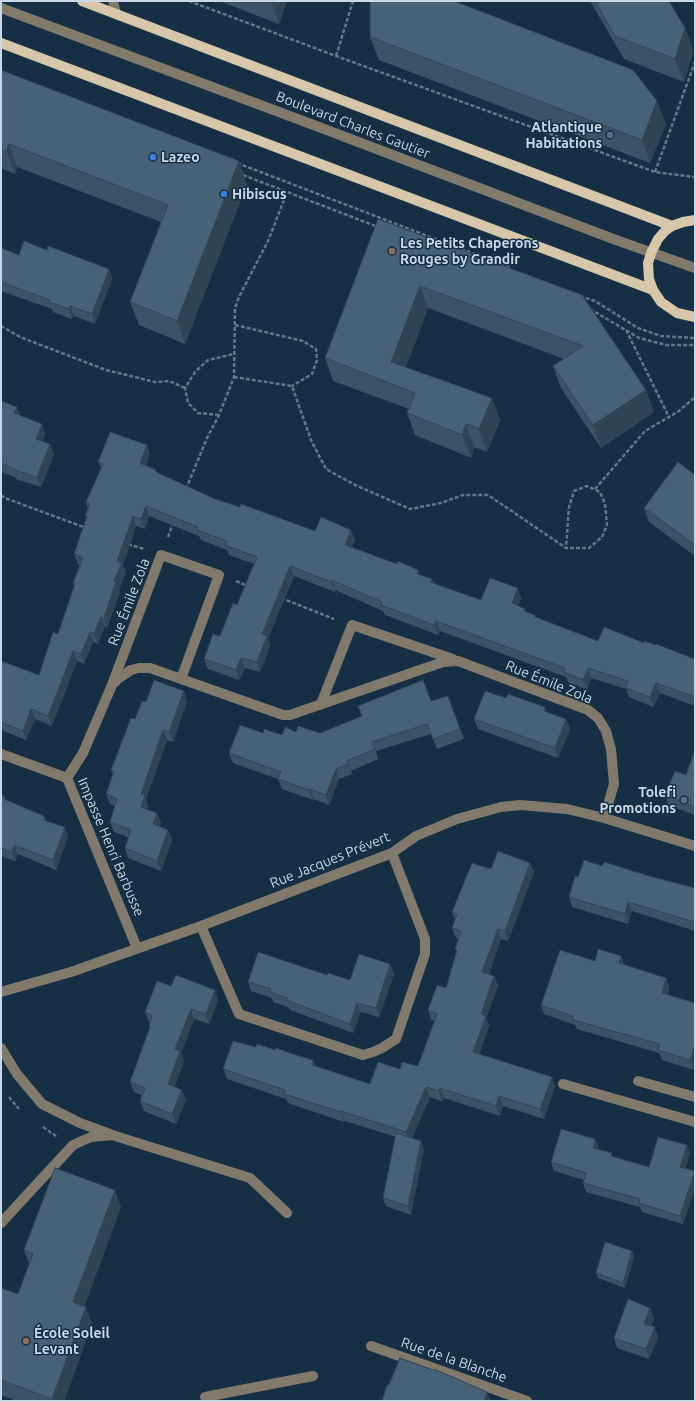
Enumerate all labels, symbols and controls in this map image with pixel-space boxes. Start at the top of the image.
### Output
street label: Boulevard Charles Gautier [274,88,432,162]
place label: Atlantique Habitations [525,119,602,152]
marker: Atlantique Habitations [605,130,615,140]
place label: Lazeo [161,149,200,165]
marker: Lazeo [148,152,158,162]
place label: Hibiscus [232,186,287,202]
marker: Hibiscus [219,189,229,199]
place label: Les Petits Chaperons Rouges by Grandir [400,235,538,268]
marker: Les Petits Chaperons Rouges by Grandir [387,246,397,256]
street label: Rue Émile Zola [105,556,153,648]
street label: Rue Émile Zola [503,657,595,707]
street label: Impasse Henri Barbusse [74,775,148,919]
place label: Tolefi Promotions [599,784,676,816]
marker: Tolefi Promotions [679,795,689,805]
street label: Rue Jacques Prévert [267,828,393,892]
place label: École Soleil Levant [34,1325,110,1358]
street label: Rue de la Blanche [399,1334,509,1386]
marker: École Soleil Levant [21,1336,31,1346]

